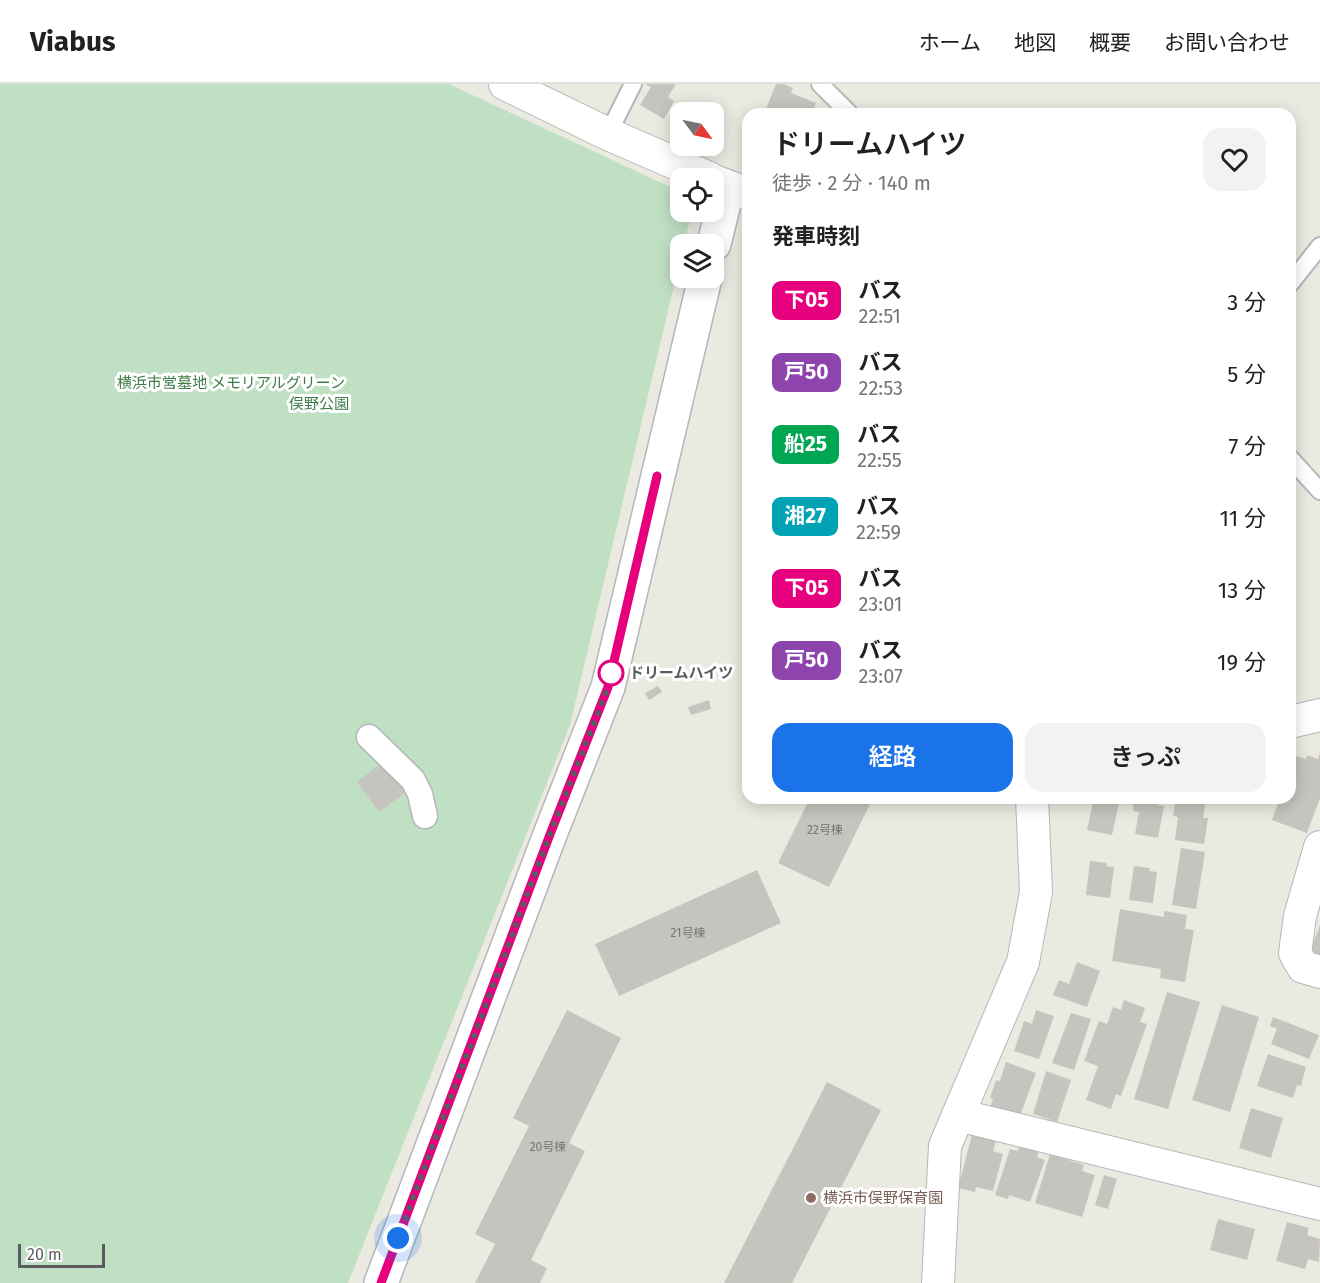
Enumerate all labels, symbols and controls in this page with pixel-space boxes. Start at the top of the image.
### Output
text: Viabus [30,25,115,58]
text: ホーム [919,30,981,56]
text: 地図 [1014,30,1056,56]
text: 概要 [1089,30,1131,56]
text: お問い合わせ [1164,30,1290,56]
north arrow [670,102,724,156]
map controls [670,102,724,288]
text: ドリームハイツ [772,128,967,161]
button: heart [1203,128,1266,191]
button: locate [670,168,724,222]
text: 徒歩 · 2 分 · 140 m [772,171,931,195]
text: 発車時刻 [772,223,860,250]
button: layers [670,234,724,288]
text: バス [859,277,903,304]
text: 下05 [784,287,829,313]
text: 3 分 [1227,289,1266,316]
text: 22:51 [859,304,901,328]
text: バス [859,349,903,376]
text: 戸50 [784,359,829,385]
text: 5 分 [1227,361,1266,388]
park label: 横浜市営墓地 メモリアルグリーン [117,374,345,392]
text: 22:53 [859,376,903,400]
park label: 俣野公園 [289,395,349,413]
text: バス [857,421,901,448]
text: 船25 [784,431,827,457]
text: 7 分 [1228,433,1266,460]
text: 22:55 [857,448,902,472]
text: バス [856,493,900,520]
text: 湘27 [784,503,826,529]
text: 11 分 [1219,505,1266,532]
text: 22:59 [856,520,901,544]
text: バス [859,565,903,592]
text: 下05 [784,575,829,601]
text: 13 分 [1218,577,1266,604]
text: 23:01 [859,592,902,616]
text: バス [859,637,903,664]
text: 戸50 [784,647,829,673]
text: 19 分 [1217,649,1266,676]
marker: ドリームハイツ [598,660,624,686]
place label: ドリームハイツ [629,664,733,682]
text: 23:07 [859,664,903,688]
button: 経路 [772,723,1013,792]
button: きっぷ [1025,723,1266,792]
house number: 22号棟 [807,823,843,837]
house number: 21号棟 [671,926,705,940]
house number: 20号棟 [530,1140,566,1154]
place label: 横浜市俣野保育園 [823,1189,943,1207]
marker: 横浜市俣野保育園 [804,1191,818,1205]
your location [383,1223,413,1253]
scale bar [18,1241,105,1268]
text: 20 m [27,1245,62,1264]

